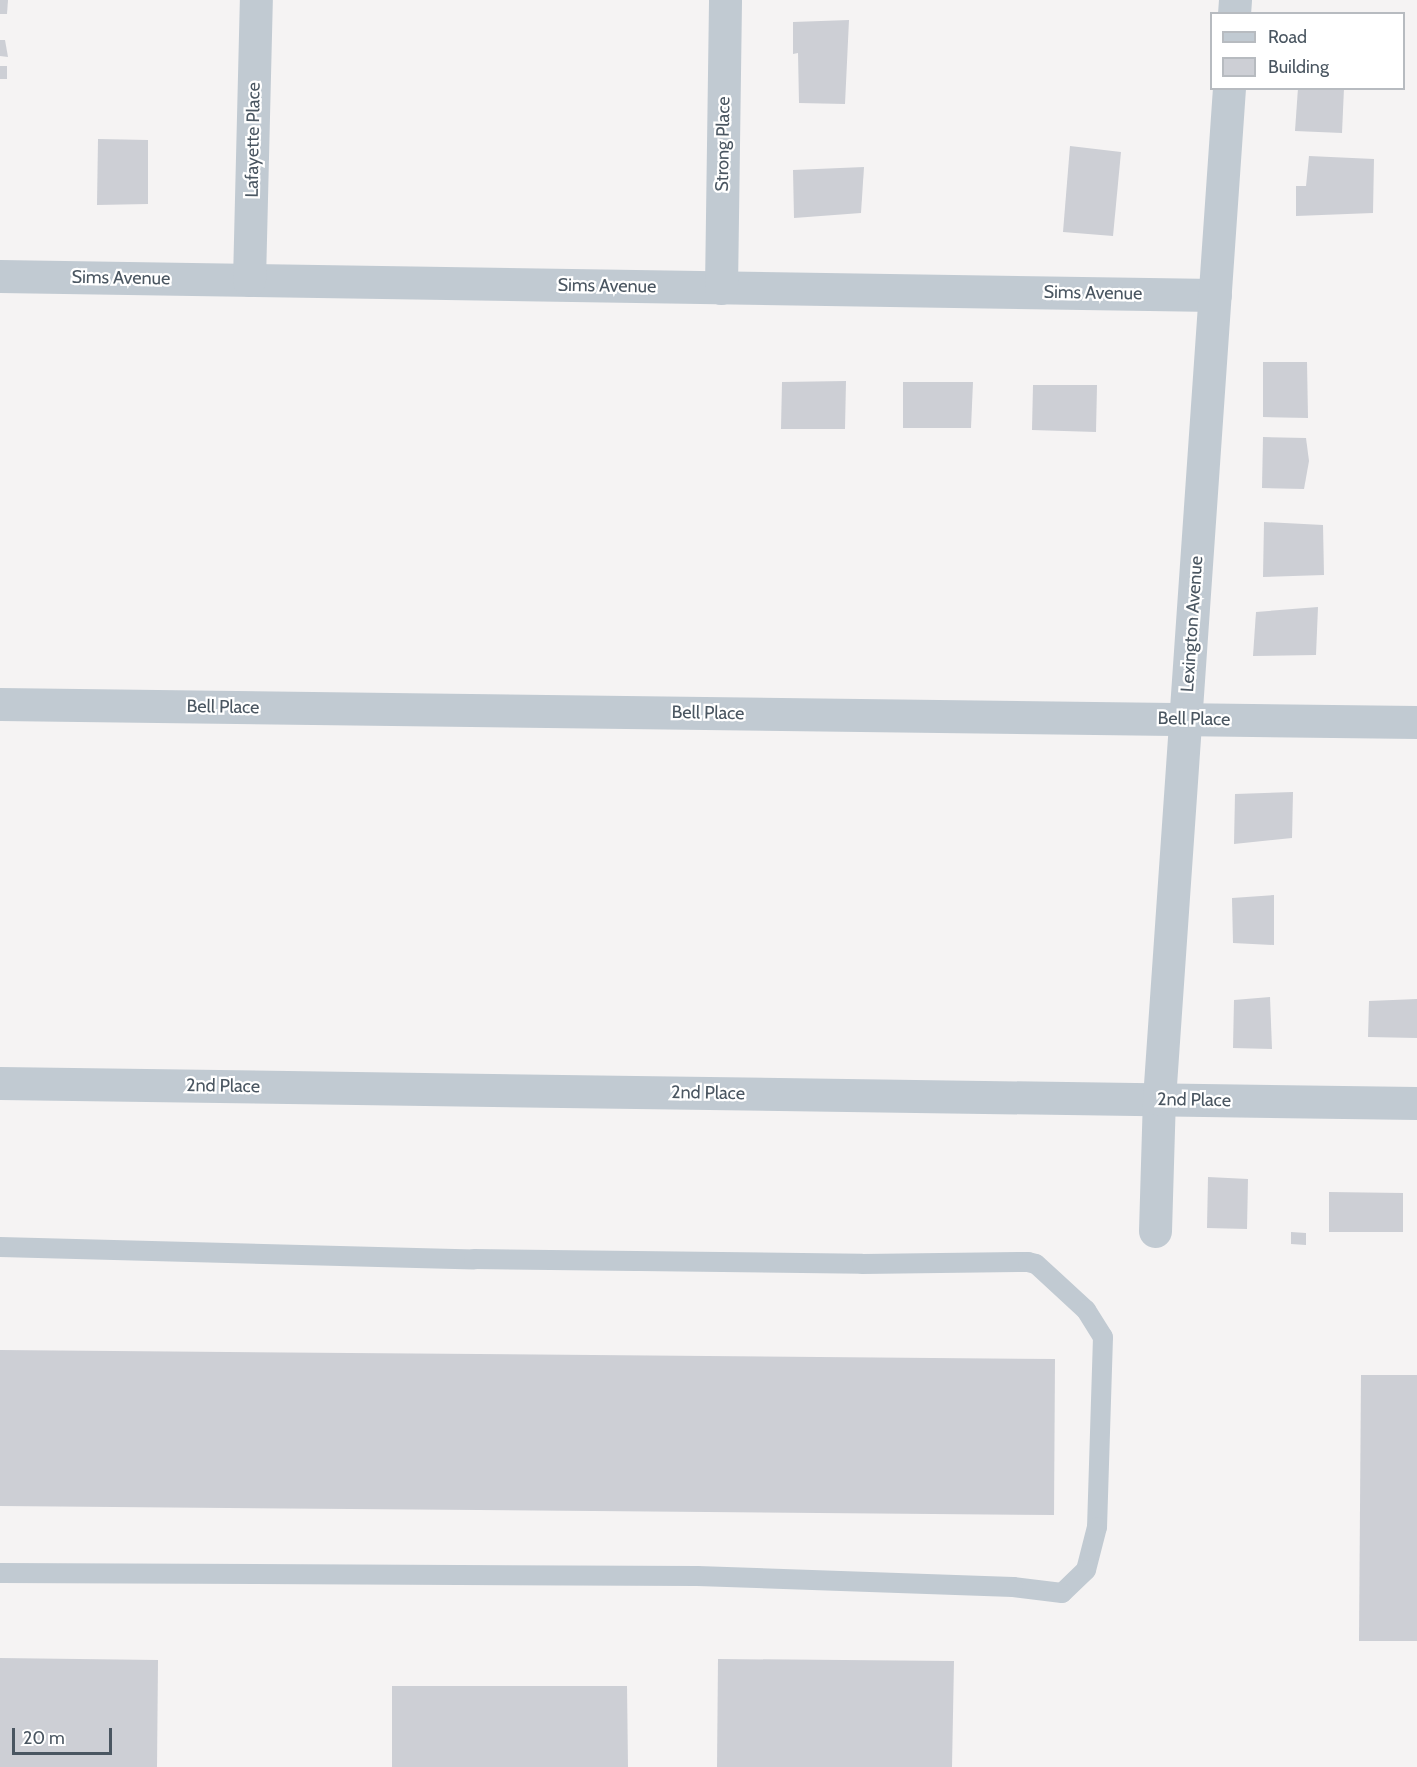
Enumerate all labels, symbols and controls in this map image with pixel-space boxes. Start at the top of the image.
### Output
legend [1210,12,1405,90]
text: Road [1268,26,1307,48]
text: Building [1268,56,1329,78]
street label: Lafayette Place [241,82,265,198]
street label: Strong Place [711,96,735,192]
street label: Sims Avenue [72,266,170,290]
street label: Sims Avenue [558,274,656,298]
street label: Sims Avenue [1044,281,1142,305]
street label: Lexington Avenue [1176,555,1208,693]
street label: Bell Place [186,696,260,718]
street label: Bell Place [671,702,745,724]
street label: Bell Place [1157,708,1231,730]
street label: 2nd Place [186,1075,260,1097]
street label: 2nd Place [671,1082,745,1104]
street label: 2nd Place [1157,1089,1231,1111]
scale bar [15,1716,116,1754]
text: 20 m [23,1727,65,1749]

